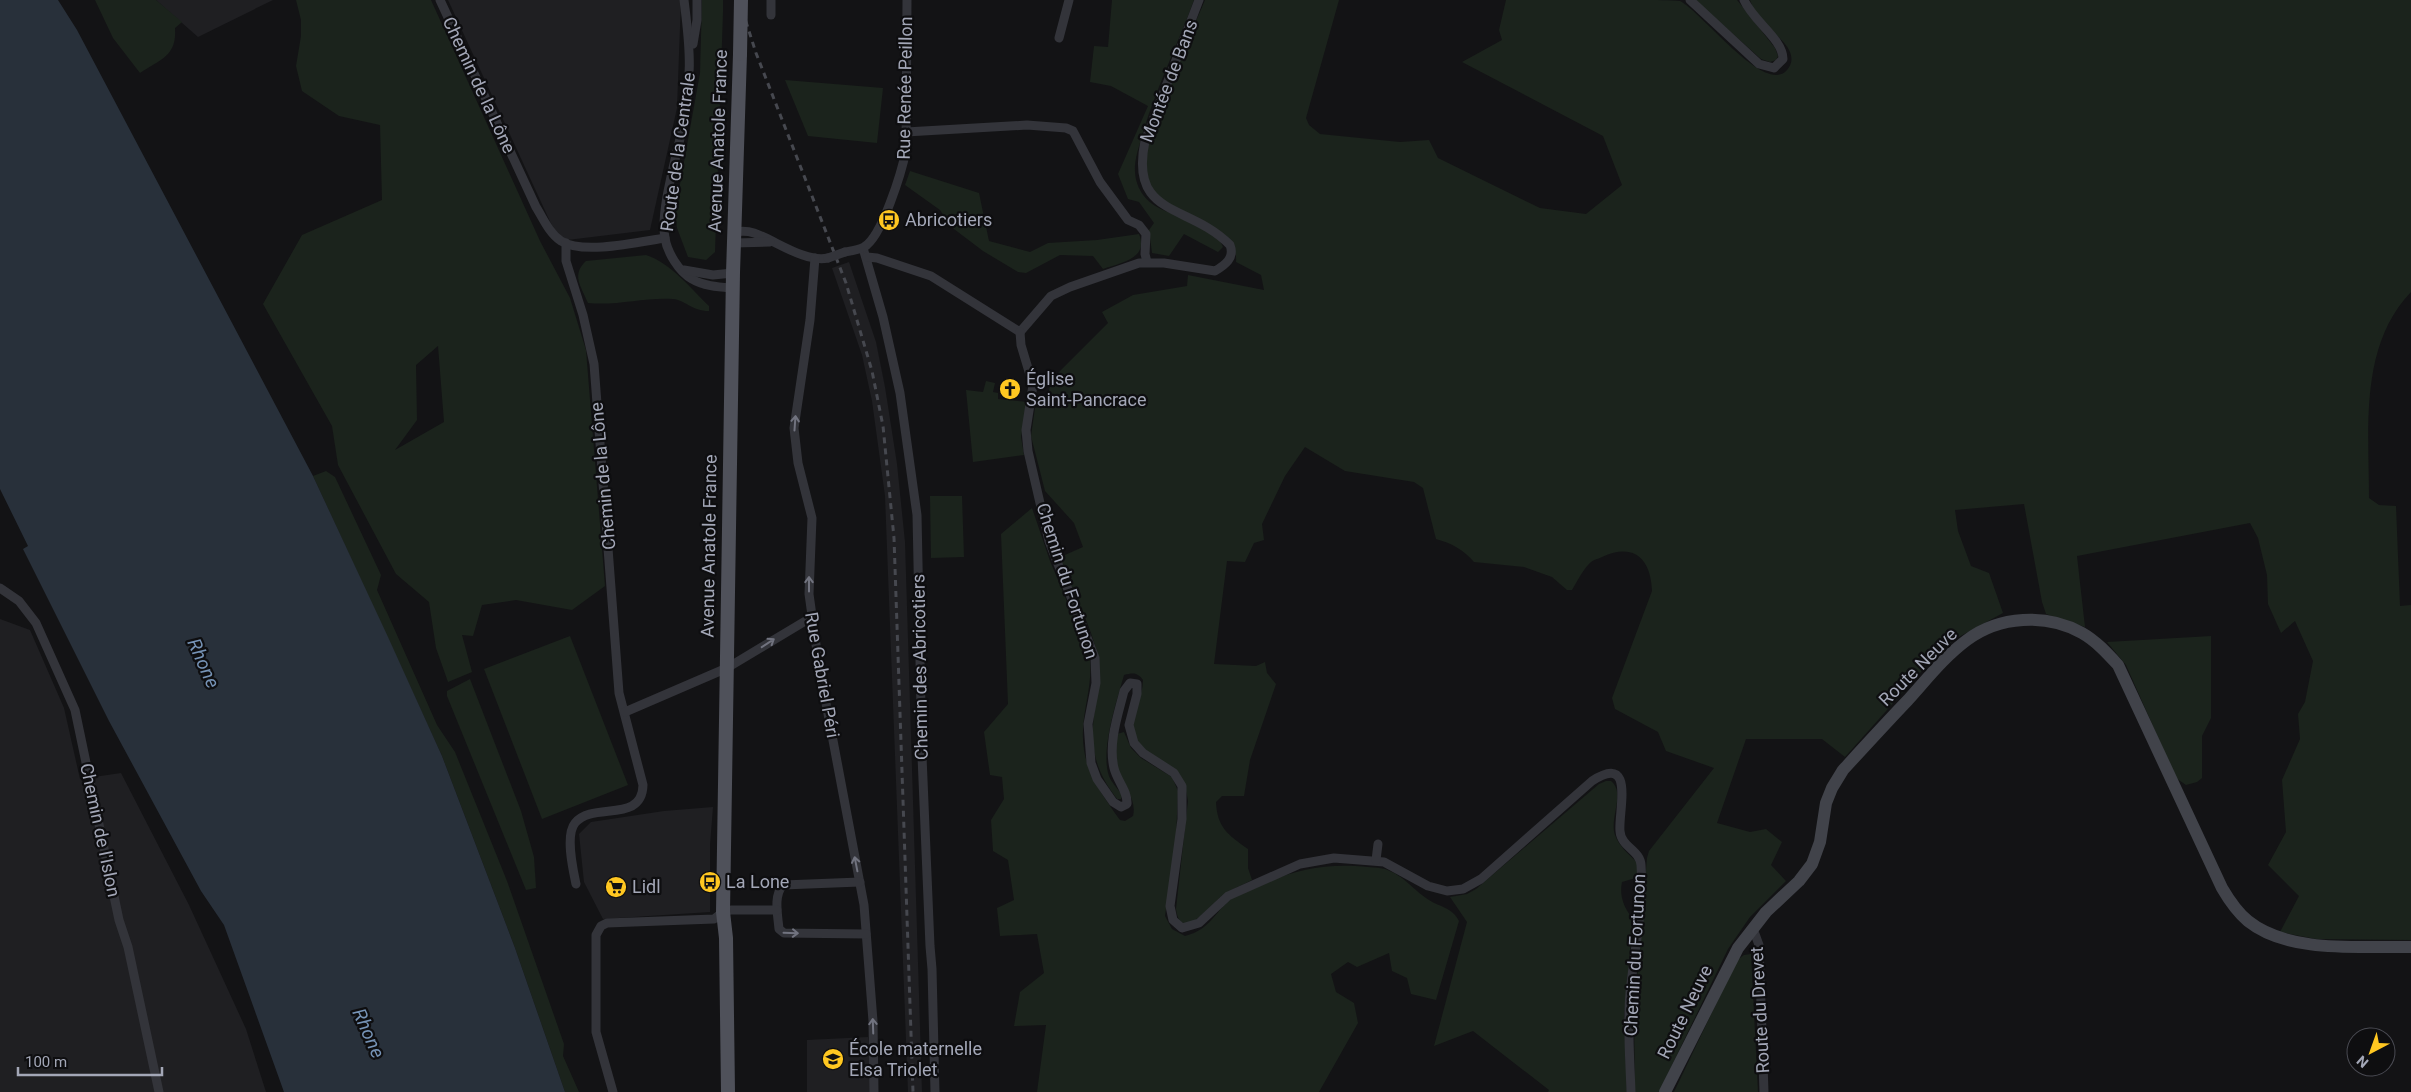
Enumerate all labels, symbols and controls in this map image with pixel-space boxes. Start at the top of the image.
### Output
street label: Chemin de la Lône [439,13,520,156]
street label: Rue Renée Peillon [893,16,916,160]
street label: Montée de Bans [1135,16,1202,145]
street label: Avenue Anatole France [704,49,731,233]
street label: Route de la Centrale [656,71,699,233]
bus stop icon: Abricotiers [877,208,901,232]
place label: Abricotiers [905,209,992,230]
place label: Église Saint-Pancrace [1026,368,1147,410]
church icon: Église Saint-Pancrace [998,377,1022,401]
street label: Chemin de la Lône [586,401,619,551]
one-way arrow [790,416,799,432]
street label: Avenue Anatole France [696,454,721,638]
street label: Chemin du Fortunon [1032,500,1103,662]
street label: Chemin des Abricotiers [907,574,932,760]
one-way arrow [804,576,814,592]
street label: Rue Gabriel Péri [801,610,844,739]
street label: Route Neuve [1874,623,1961,710]
water label: Rhone [182,635,225,692]
one-way arrow [761,638,775,648]
street label: Chemin de l'Islon [76,761,125,899]
one-way arrow [851,857,861,873]
bus stop icon: La Lone [698,870,722,894]
place label: La Lone [726,871,789,892]
street label: Chemin du Fortunon [1620,873,1649,1037]
supermarket icon: Lidl [604,875,628,899]
place label: Lidl [632,876,661,897]
one-way arrow [783,928,799,938]
street label: Route du Drevet [1746,946,1773,1074]
street label: Route Neuve [1653,962,1716,1062]
water label: Rhone [347,1005,390,1062]
one-way arrow [868,1018,878,1034]
north arrow [2346,1027,2396,1077]
place label: École maternelle Elsa Triolet [849,1038,982,1080]
scale bar [18,1044,161,1076]
school or university icon: École maternelle Elsa Triolet [821,1047,845,1071]
text: 100 m [25,1053,67,1071]
text: N [2353,1053,2371,1071]

